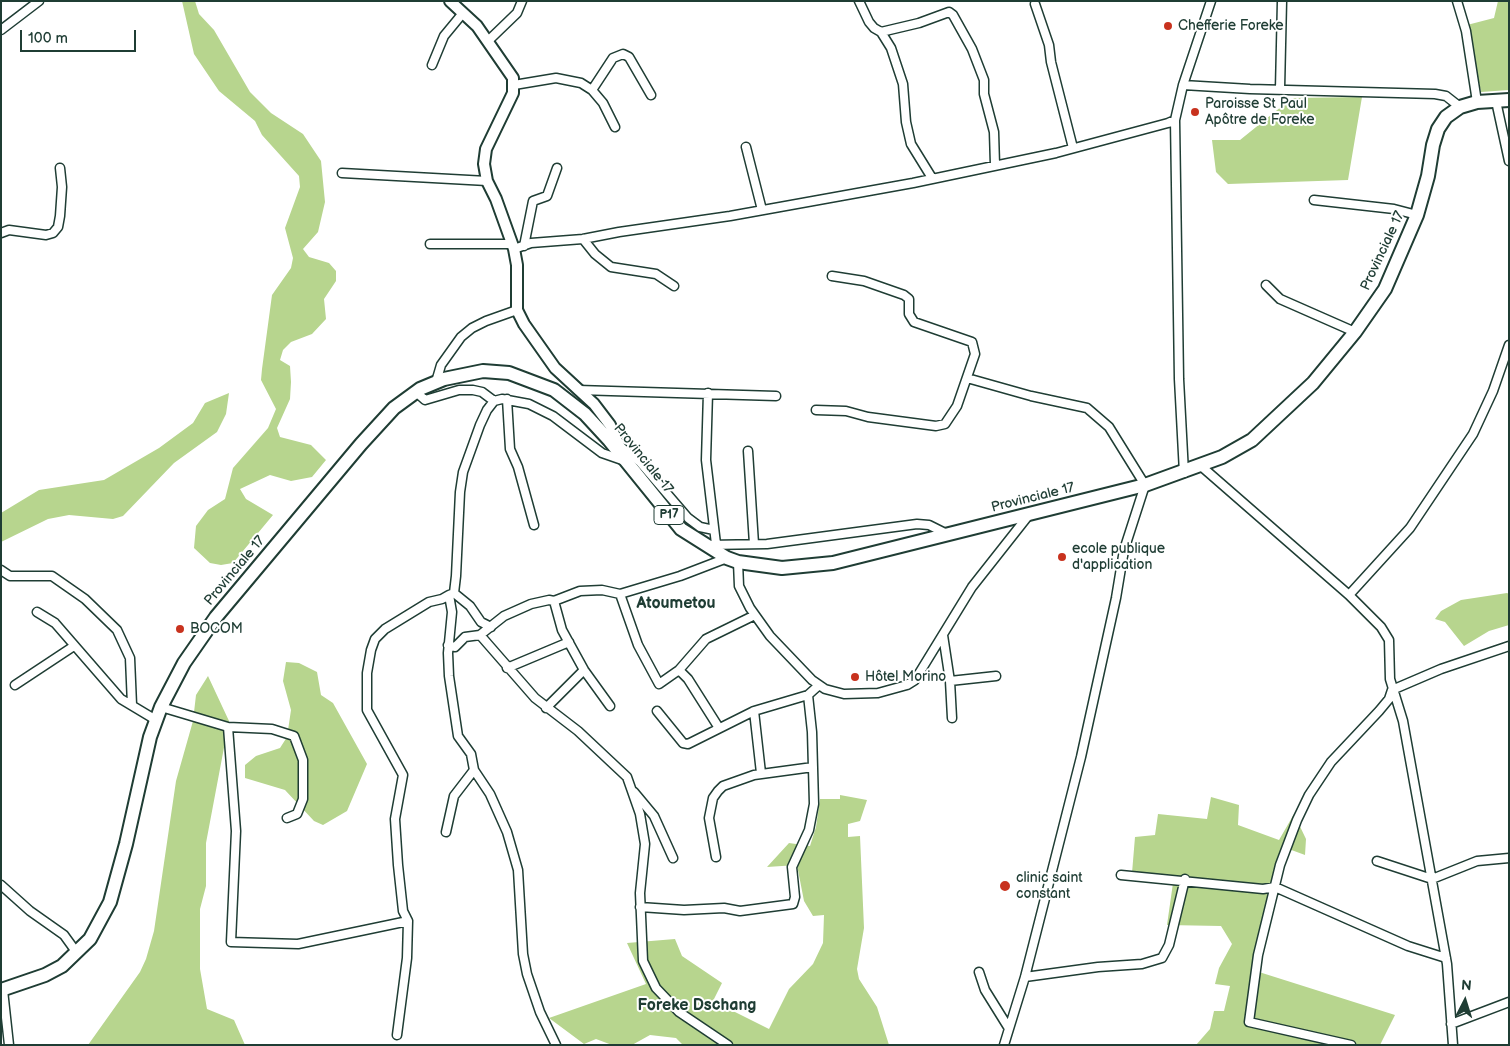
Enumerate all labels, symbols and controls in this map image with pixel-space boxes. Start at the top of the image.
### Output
place label: Chefferie Foreke [1178,18,1284,34]
scale bar [22,20,139,52]
marker: Chefferie Foreke [1162,20,1174,32]
text: 100 m [28,29,68,48]
place label: Paroisse St Paul Apôtre de Foreke [1205,96,1315,128]
marker: Paroisse St Paul Apôtre de Foreke [1189,106,1201,118]
street label: Provinciale 17 [1357,209,1409,293]
street label: Provinciale 17 [610,421,676,497]
street label: Provinciale 17 [990,480,1076,516]
road number: P17 [654,506,684,524]
street label: Provinciale 17 [201,533,269,609]
place label: ecole publique d'application [1072,541,1165,574]
marker: ecole publique d'application [1056,551,1068,563]
district label: Atoumetou [636,594,716,614]
place label: BOCOM [190,621,243,637]
marker: BOCOM [174,623,186,635]
place label: Hôtel Morino [865,669,946,685]
marker: Hôtel Morino [849,671,861,683]
place label: clinic saint constant [1016,870,1083,902]
marker: clinic saint constant [998,879,1012,893]
north arrow [1440,976,1490,1026]
text: N [1460,977,1472,994]
district label: Foreke Dschang [638,996,756,1016]

